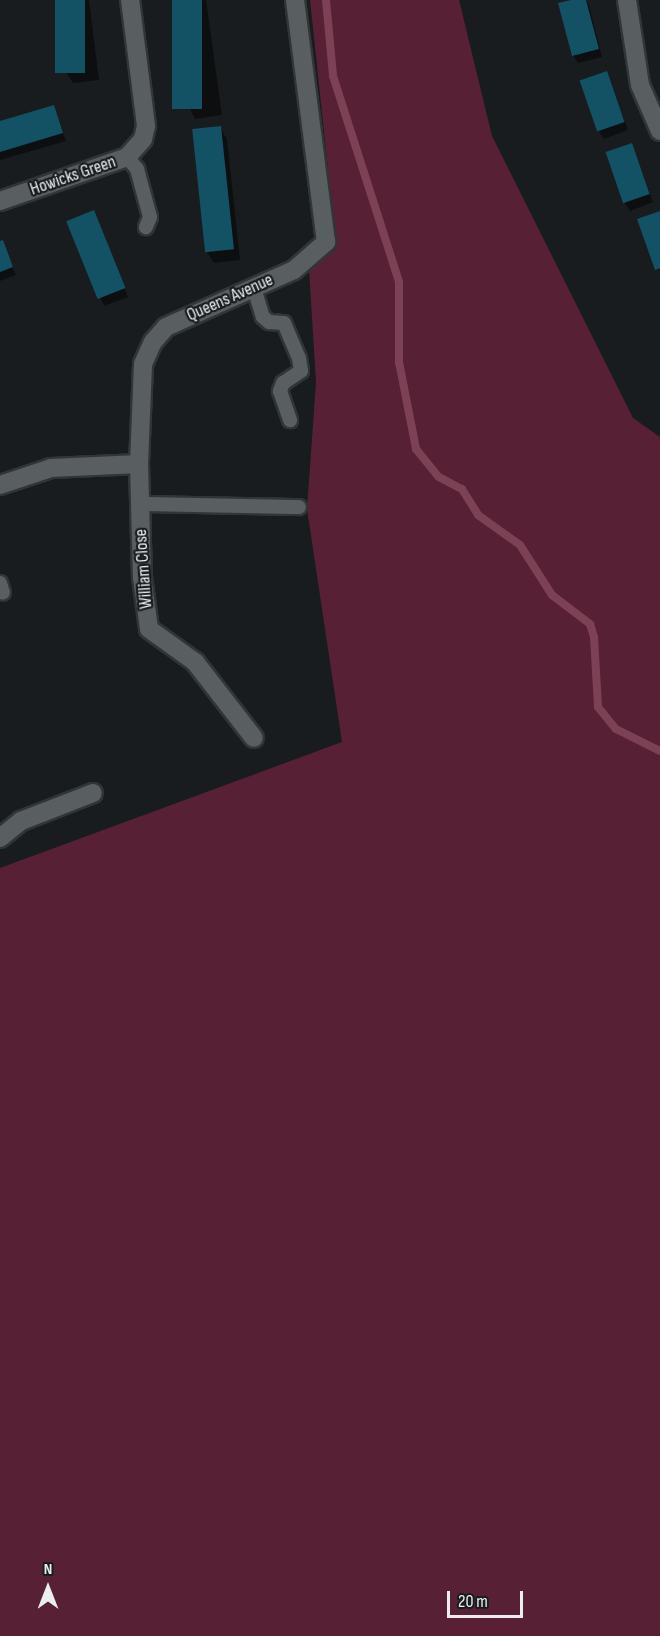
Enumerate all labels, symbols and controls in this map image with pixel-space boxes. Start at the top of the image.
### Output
street label: Howicks Green [27,151,119,201]
street label: Queens Avenue [184,269,276,327]
street label: William Close [130,528,158,610]
north arrow [18,1558,78,1618]
text: N [44,1560,52,1579]
scale bar [450,1579,526,1617]
text: 20 m [458,1591,488,1612]

